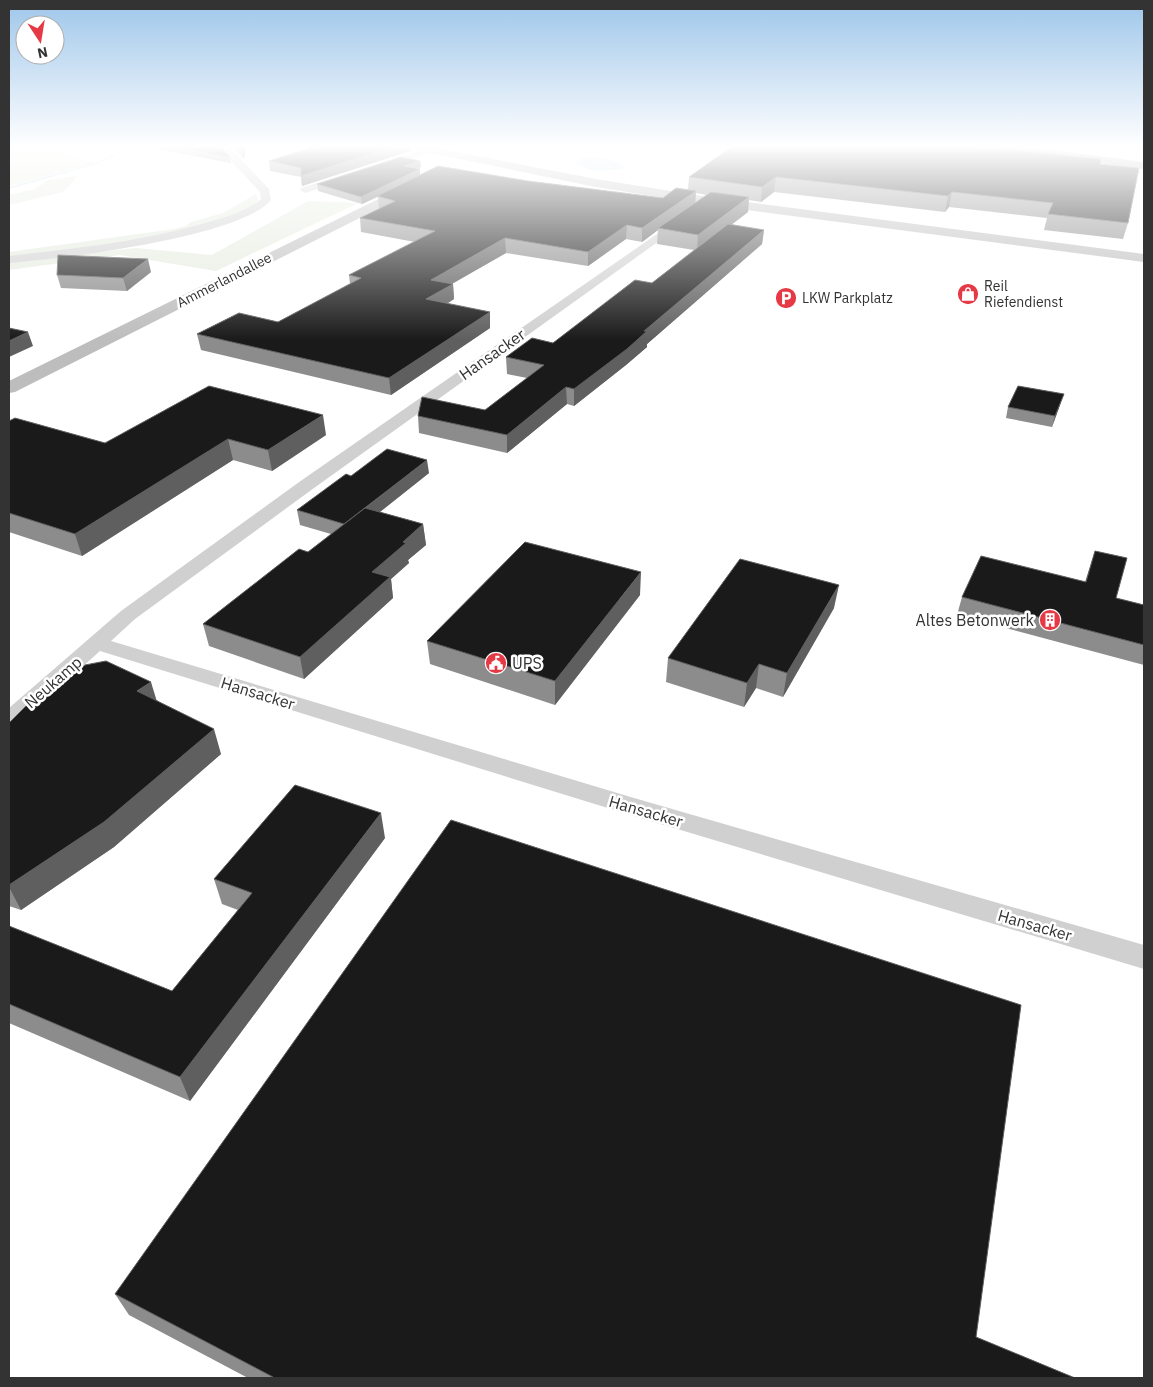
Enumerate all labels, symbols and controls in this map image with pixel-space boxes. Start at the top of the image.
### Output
north arrow [15,15,65,65]
text: N [36,43,50,63]
street label: Ammerlandallee [174,248,275,312]
place label: Reil Riefendienst [984,277,1063,311]
shop icon: Reil Riefendienst [956,282,980,306]
parking icon: LKW Parkplatz [774,286,798,310]
place label: LKW Parkplatz [802,289,893,307]
street label: Hansacker [455,324,529,384]
building icon: Altes Betonwerk [1038,608,1062,632]
place label: Altes Betonwerk [916,610,1035,630]
public building icon: UPS [484,651,508,675]
street label: Neukamp [20,652,86,712]
place label: UPS [512,653,542,673]
street label: Hansacker [219,672,297,714]
street label: Hansacker [607,791,685,831]
street label: Hansacker [996,905,1074,945]

